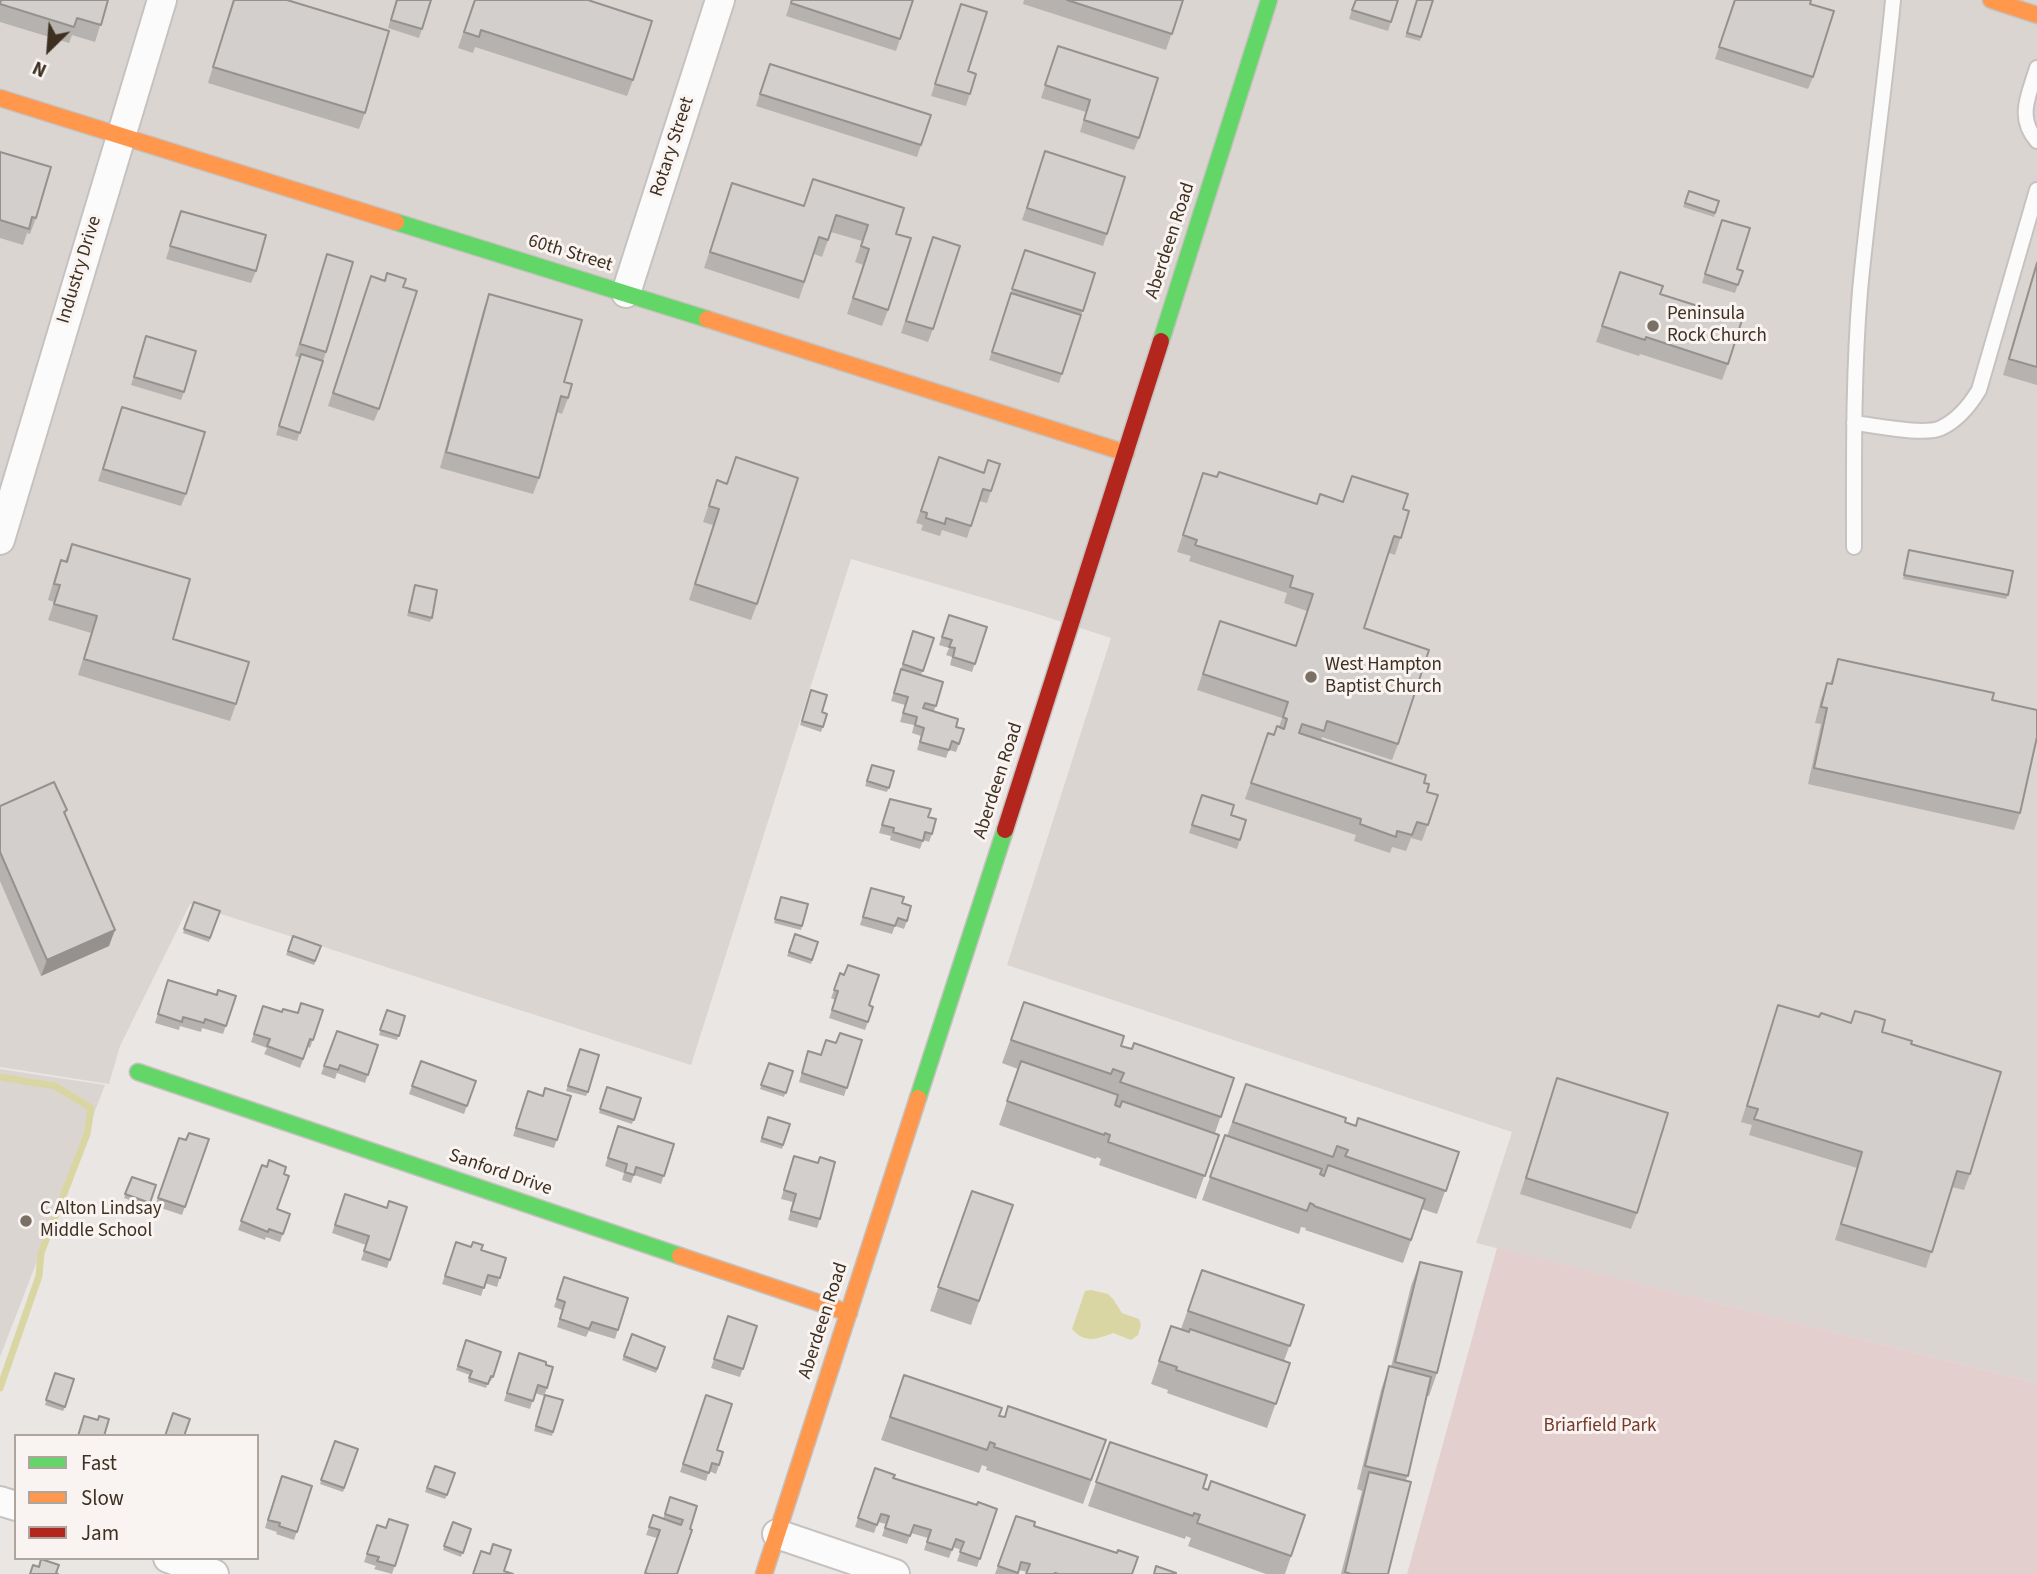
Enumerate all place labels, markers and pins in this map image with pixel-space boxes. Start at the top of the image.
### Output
place label: Peninsula Rock Church [1667,304,1767,348]
marker: Peninsula Rock Church [1645,318,1661,334]
place label: West Hampton Baptist Church [1325,655,1442,699]
marker: West Hampton Baptist Church [1303,669,1319,685]
place label: C Alton Lindsay Middle School [40,1199,162,1243]
marker: C Alton Lindsay Middle School [18,1213,34,1229]

